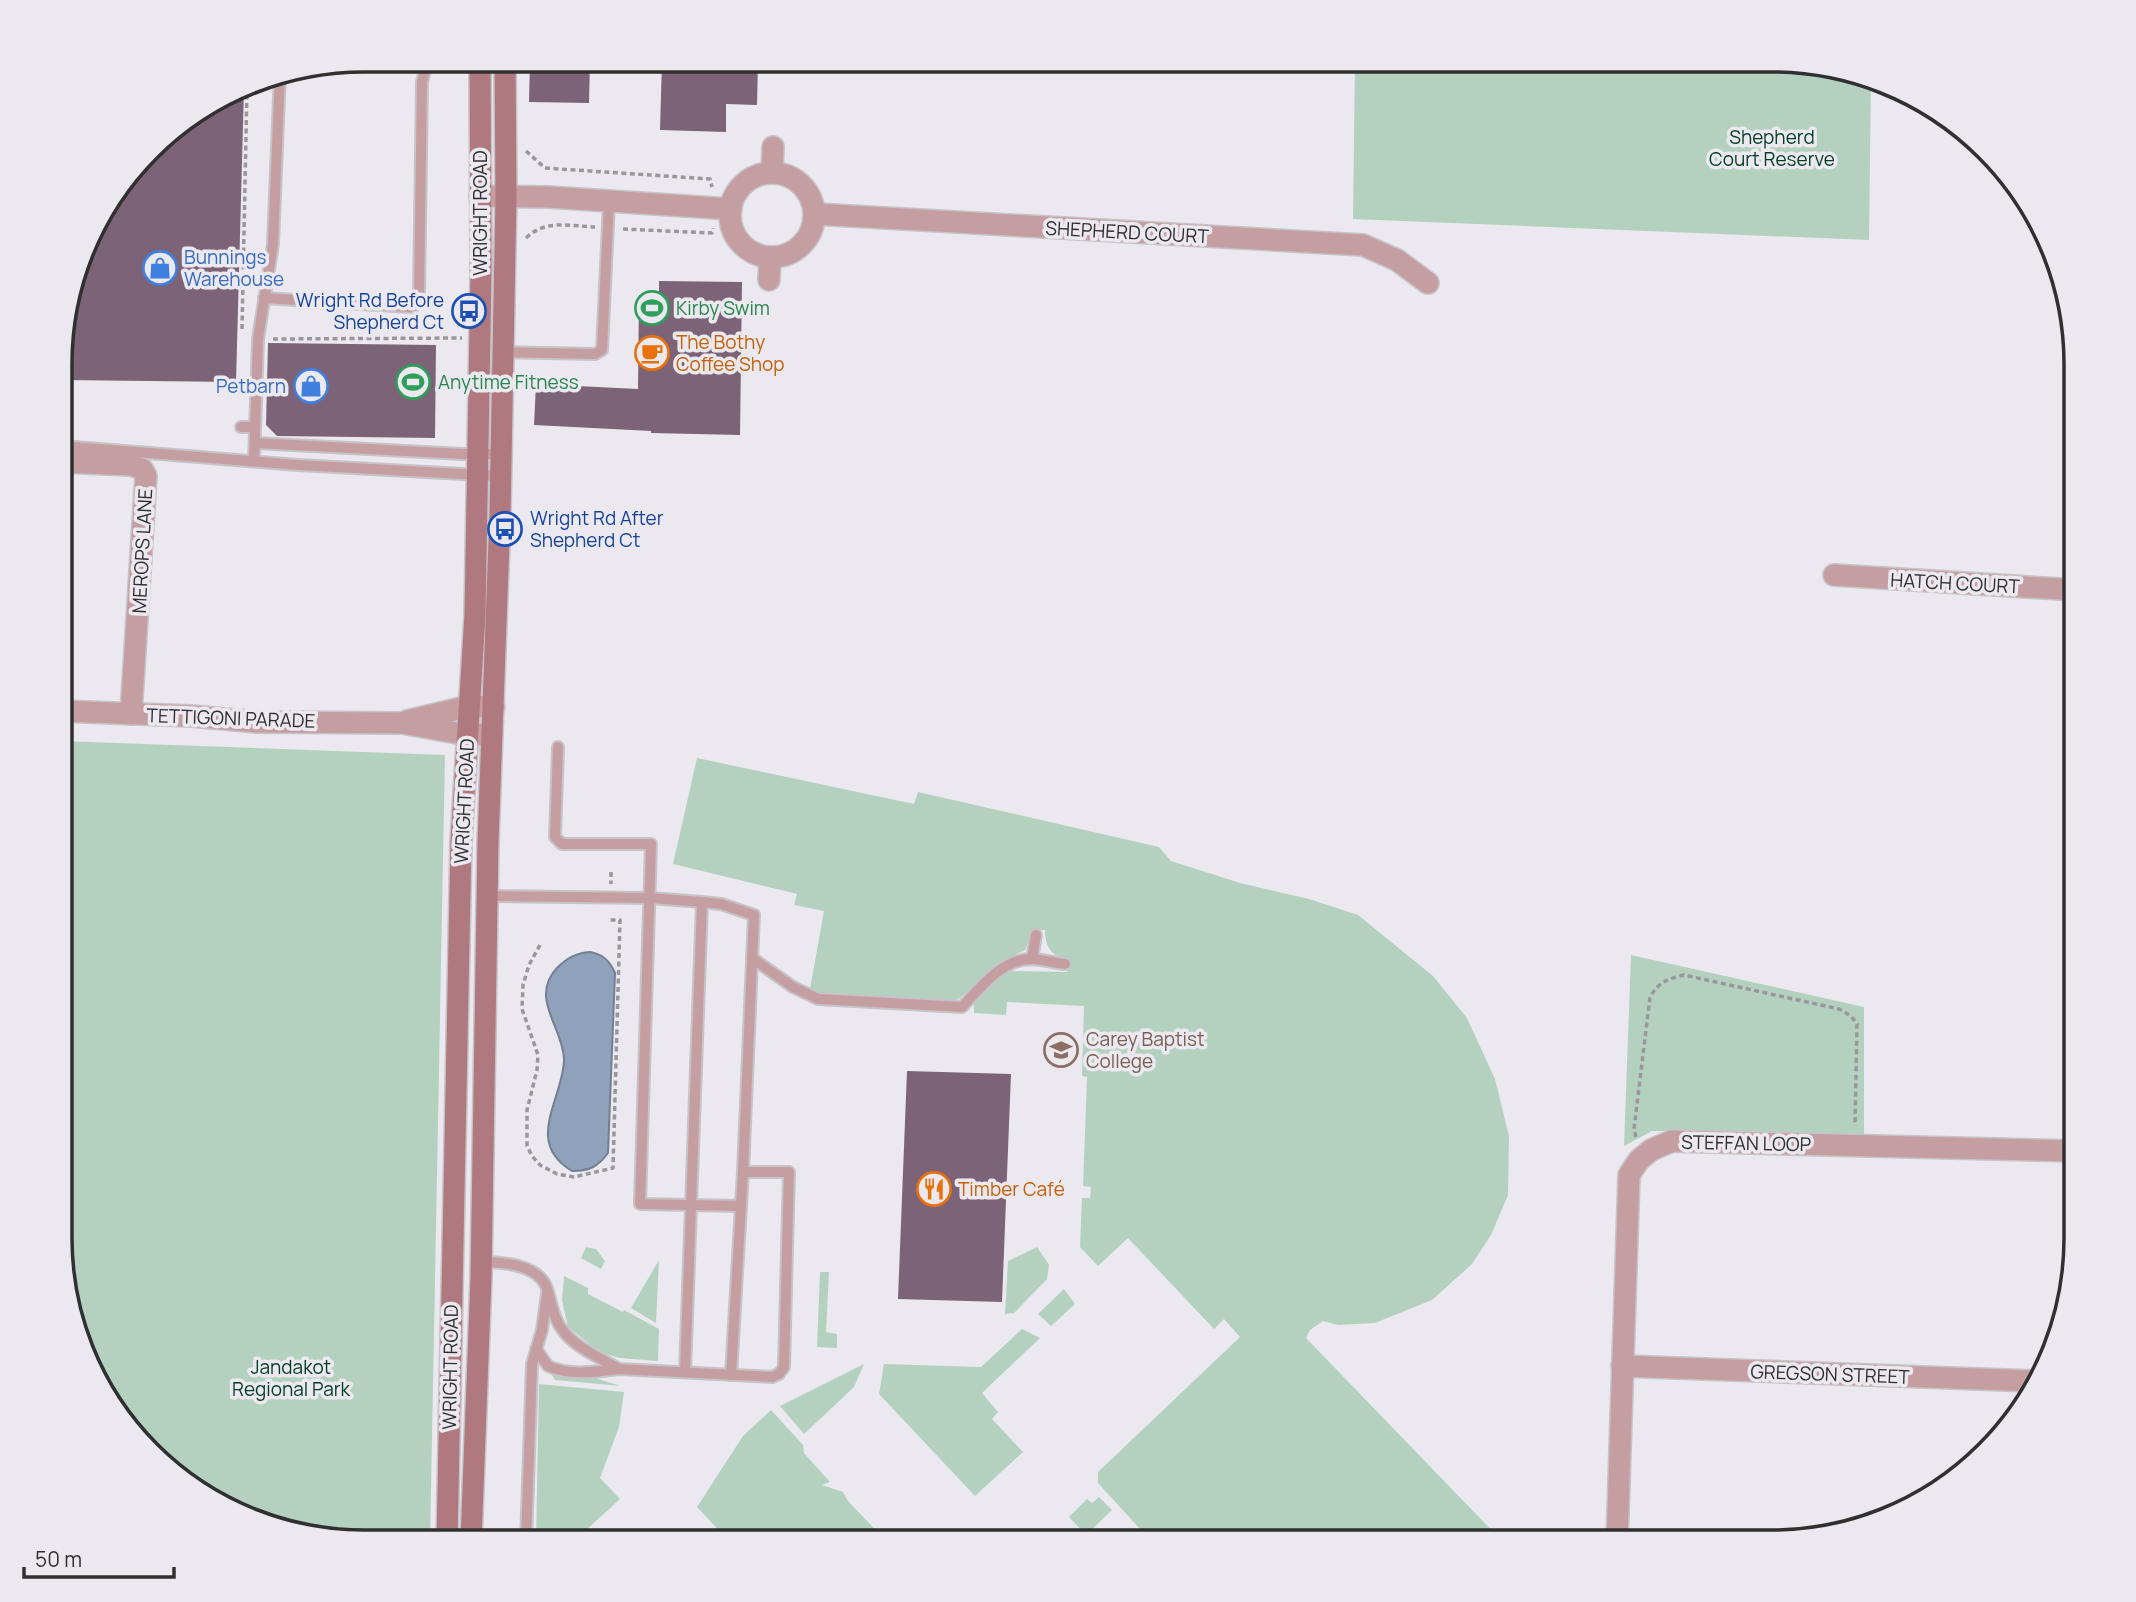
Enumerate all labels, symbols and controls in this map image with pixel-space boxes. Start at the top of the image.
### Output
park label: Shepherd Court Reserve [1709,124,1835,172]
street label: WRIGHT ROAD [467,150,493,276]
street label: SHEPHERD COURT [1045,215,1210,249]
place label: Bunnings Warehouse [184,244,284,292]
shop icon: Bunnings Warehouse [141,249,179,287]
place label: Wright Rd Before Shepherd Ct [296,287,444,335]
sports icon: Kirby Swim [633,289,671,327]
bus stop icon: Wright Rd Before Shepherd Ct [450,292,488,330]
place label: Kirby Swim [676,295,770,321]
place label: The Bothy Coffee Shop [676,329,785,377]
cafe icon: The Bothy Coffee Shop [633,334,671,372]
sports icon: Anytime Fitness [394,363,432,401]
shop icon: Petbarn [292,367,330,405]
place label: Anytime Fitness [438,369,579,395]
place label: Petbarn [216,373,286,399]
street label: MEROPS LANE [126,488,158,614]
place label: Wright Rd After Shepherd Ct [530,505,664,553]
bus stop icon: Wright Rd After Shepherd Ct [486,510,524,548]
street label: HATCH COURT [1890,567,2021,599]
street label: TETTIGONI PARADE [146,702,316,734]
street label: WRIGHT ROAD [448,738,480,864]
place label: Carey Baptist College [1086,1026,1205,1074]
school or university icon: Carey Baptist College [1042,1031,1080,1069]
street label: STEFFAN LOOP [1681,1129,1811,1157]
restaurant icon: Timber Café [915,1170,953,1208]
place label: Timber Café [958,1176,1065,1202]
street label: WRIGHT ROAD [436,1304,464,1430]
park label: Jandakot Regional Park [232,1354,351,1402]
street label: GREGSON STREET [1750,1358,1911,1390]
scale bar [24,1536,175,1580]
text: 50 m [35,1545,82,1573]

